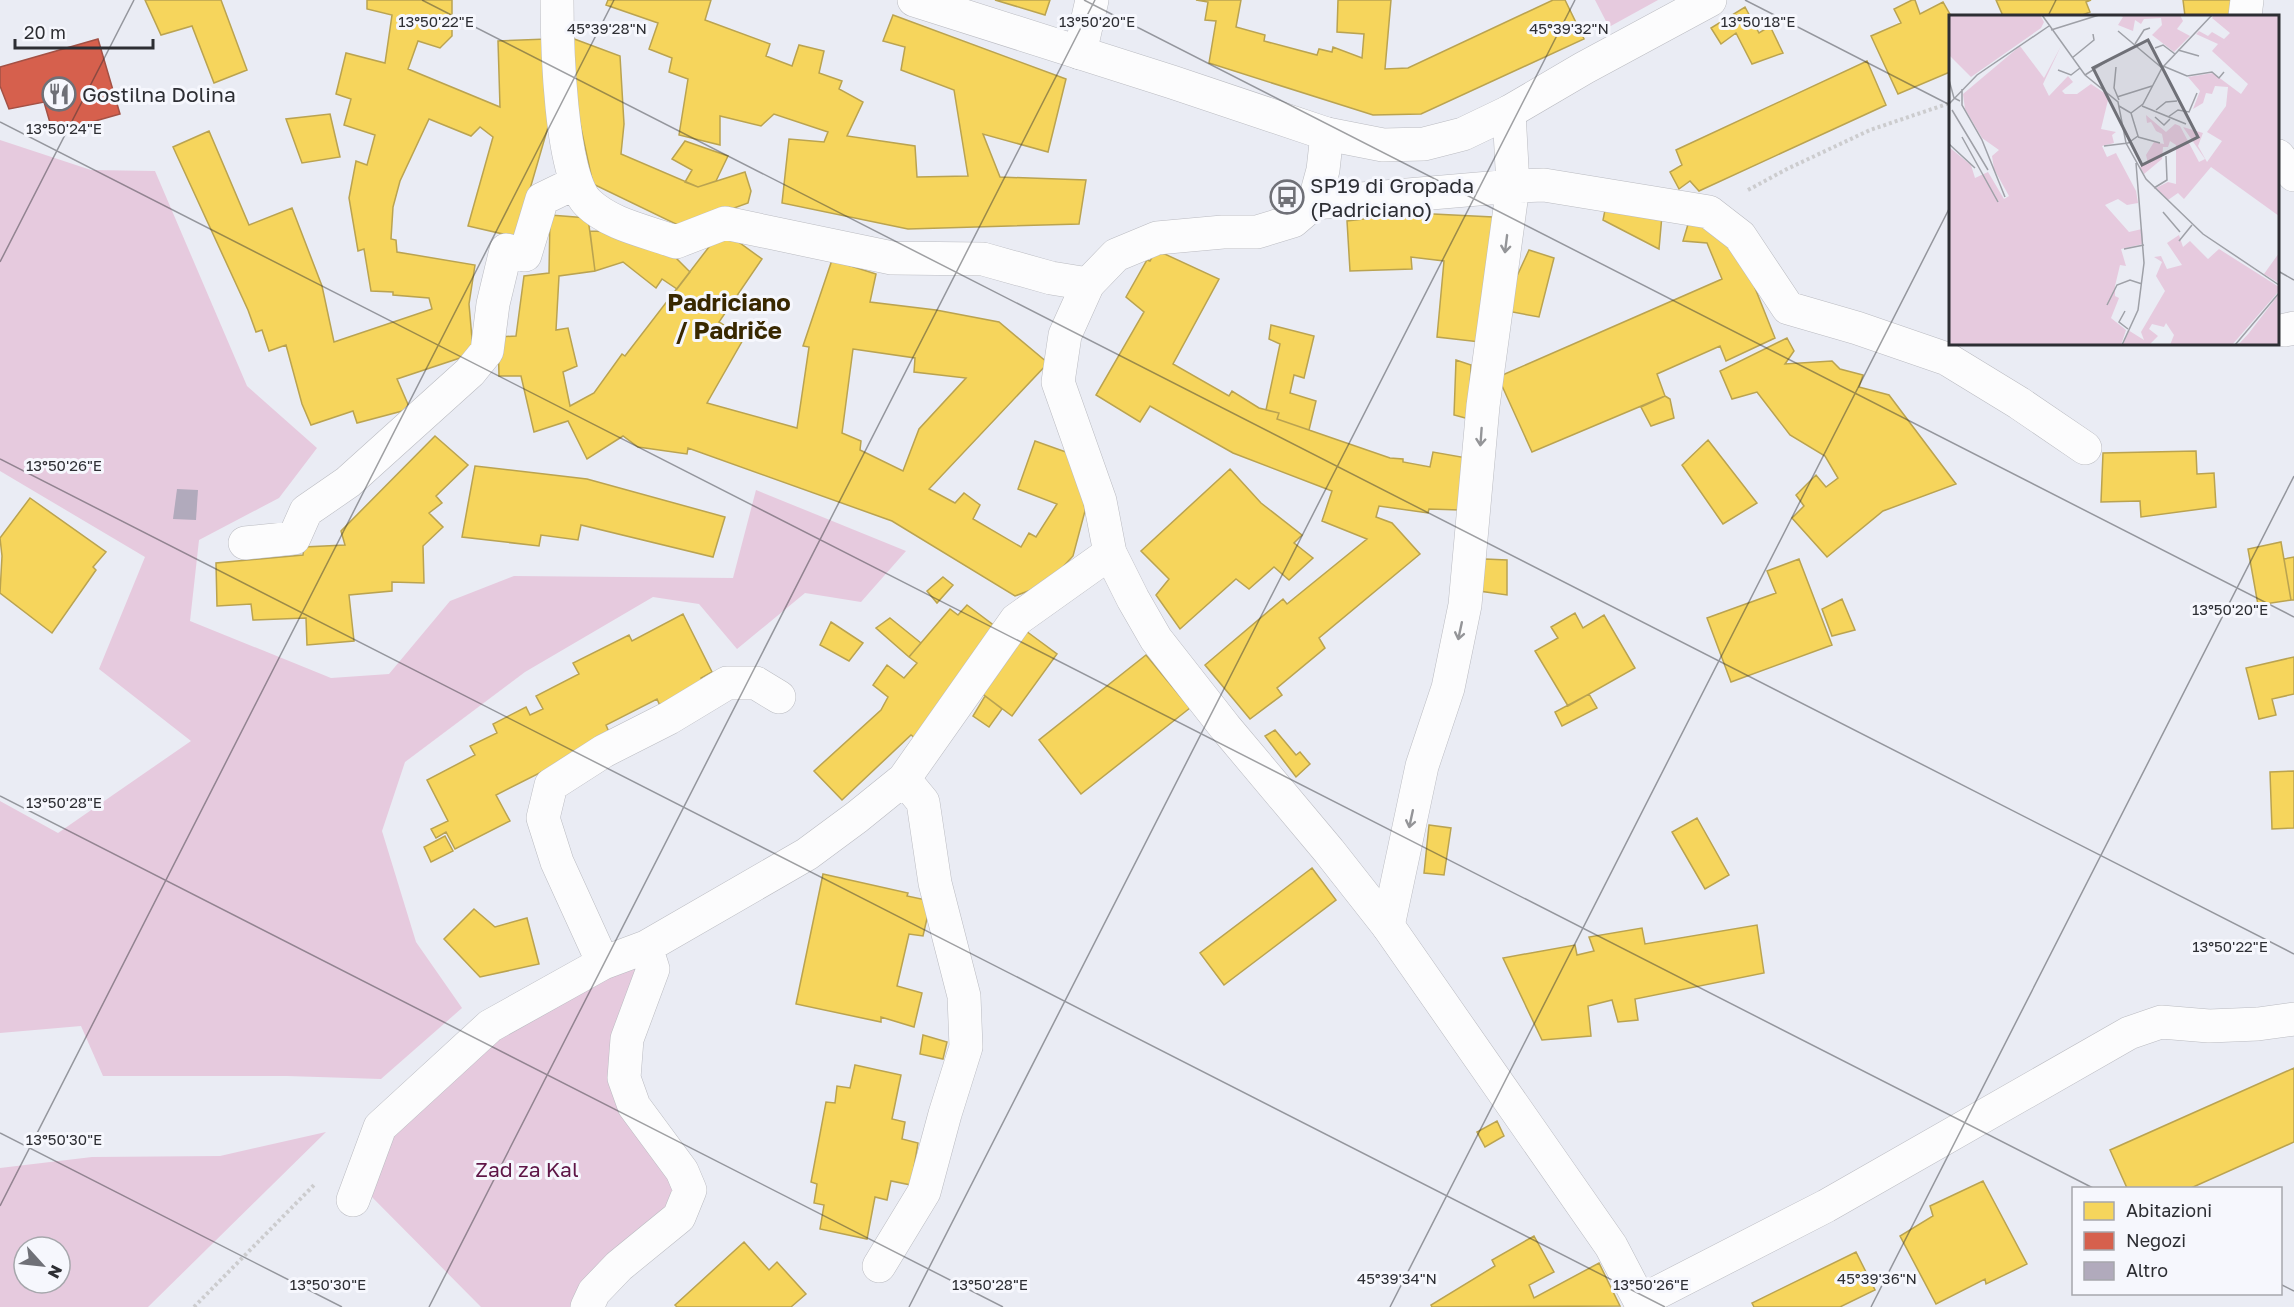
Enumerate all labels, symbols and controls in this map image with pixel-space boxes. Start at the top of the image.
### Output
scale bar [15,12,153,50]
text: 13°50'22"E [398,12,474,30]
text: 13°50'20"E [1059,12,1135,30]
text: 13°50'18"E [1721,12,1795,30]
inset map [1949,15,2279,345]
text: 45°39'28"N [567,19,647,37]
text: 45°39'32"N [1529,19,1609,37]
text: 20 m [24,21,66,43]
restaurant icon: Gostilna Dolina [41,76,77,112]
place label: Gostilna Dolina [82,81,236,107]
text: 13°50'24"E [26,119,102,137]
place label: SP19 di Gropada (Padriciano) [1310,172,1474,222]
bus stop icon: SP19 di Gropada (Padriciano) [1269,179,1305,215]
one-way arrow [1500,233,1511,253]
district label: Padriciano / Padriče [667,287,791,344]
one-way arrow [1475,426,1486,446]
text: 13°50'26"E [26,456,102,474]
text: 13°50'20"E [2192,600,2268,618]
one-way arrow [1454,620,1465,640]
text: 13°50'28"E [26,793,102,811]
one-way arrow [1405,809,1416,828]
text: 13°50'22"E [2192,937,2268,955]
text: 13°50'30"E [26,1130,102,1148]
park label: Zad za Kal [475,1156,579,1182]
legend [2072,1187,2282,1295]
text: Abitazioni [2126,1199,2212,1221]
text: Negozi [2126,1229,2186,1251]
north arrow [12,1235,72,1295]
text: Altro [2126,1259,2168,1281]
text: N [44,1262,67,1282]
text: 45°39'34"N [1357,1269,1437,1287]
text: 45°39'36"N [1837,1269,1917,1287]
text: 13°50'30"E [290,1275,366,1293]
text: 13°50'28"E [952,1275,1028,1293]
text: 13°50'26"E [1613,1275,1689,1293]

